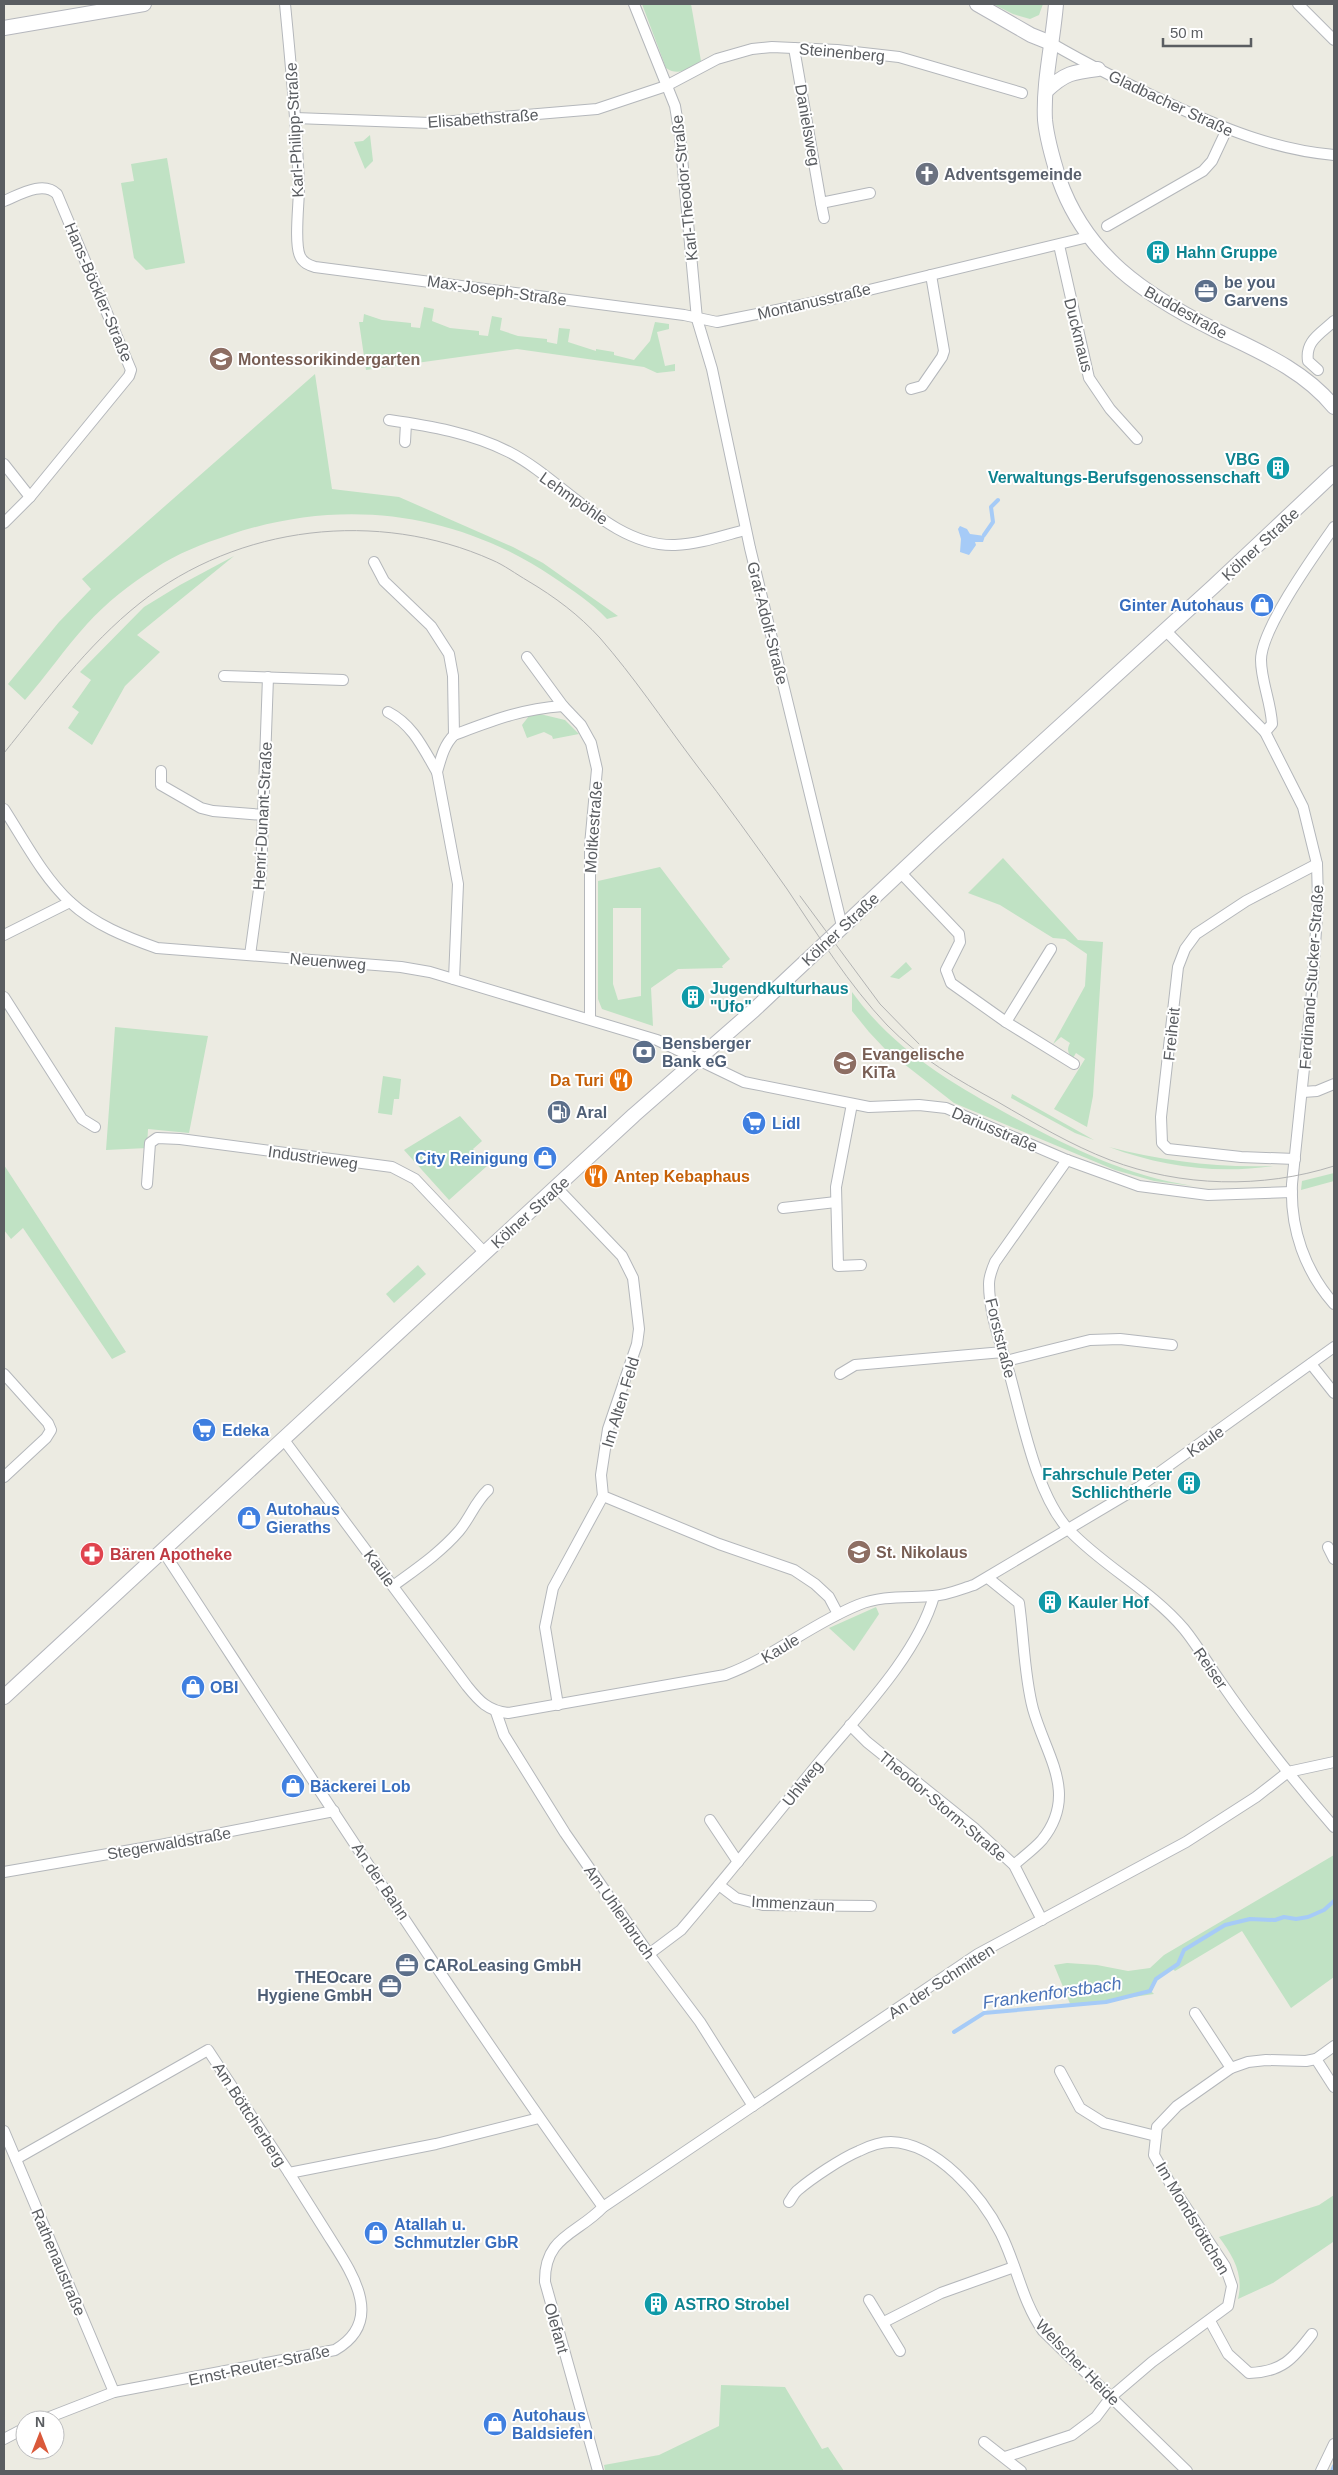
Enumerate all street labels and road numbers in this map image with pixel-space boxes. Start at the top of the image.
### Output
street label: Steinenberg [798,40,886,65]
street label: Karl-Philipp-Straße [282,62,307,198]
street label: Gladbacher Straße [1106,67,1236,140]
street label: Danielsweg [792,83,823,167]
street label: Elisabethstraße [427,106,539,131]
street label: Karl-Theodor-Straße [668,114,701,262]
street label: Hans-Böckler-Straße [62,220,136,364]
street label: Max-Joseph-Straße [426,272,568,309]
street label: Montanusstraße [756,280,872,323]
street label: Buddestraße [1142,283,1230,342]
street label: Duckmaus [1061,296,1096,374]
street label: Lehmpöhle [536,469,611,528]
street label: Kölner Straße [1218,504,1302,584]
street label: Graf-Adolf-Straße [744,560,791,687]
street label: Henri-Dunant-Straße [250,741,275,891]
street label: Moltkestraße [582,780,605,874]
street label: Ferdinand-Stucker-Straße [1297,884,1326,1070]
street label: Kölner Straße [798,889,882,969]
street label: Neuenweg [289,950,367,973]
street label: Freiheit [1160,1006,1183,1061]
street label: Dariusstraße [949,1104,1040,1155]
street label: Industrieweg [267,1143,359,1172]
street label: Kölner Straße [488,1173,573,1252]
street label: Forststraße [982,1296,1019,1380]
street label: Im Alten Feld [599,1355,642,1449]
street label: Kaule [1184,1423,1227,1460]
street label: Kaule [361,1547,399,1590]
street label: Kaule [758,1631,802,1666]
street label: Reiser [1190,1644,1231,1693]
street label: Theodor-Storm-Straße [876,1748,1010,1865]
street label: Uhlweg [779,1757,826,1809]
street label: Stegerwaldstraße [106,1824,232,1863]
street label: An der Bahn [349,1840,413,1923]
street label: Am Uhlenbruch [581,1862,658,1962]
street label: Immenzaun [751,1893,835,1914]
street label: An der Schmitten [885,1941,997,2022]
street label: Am Böttcherberg [210,2059,289,2169]
street label: Im Mondsröttchen [1152,2159,1233,2278]
street label: Rathenaustraße [28,2206,89,2318]
street label: Olefant [541,2301,572,2356]
street label: Welscher Heide [1032,2316,1123,2409]
street label: Ernst-Reuter-Straße [187,2342,331,2389]

